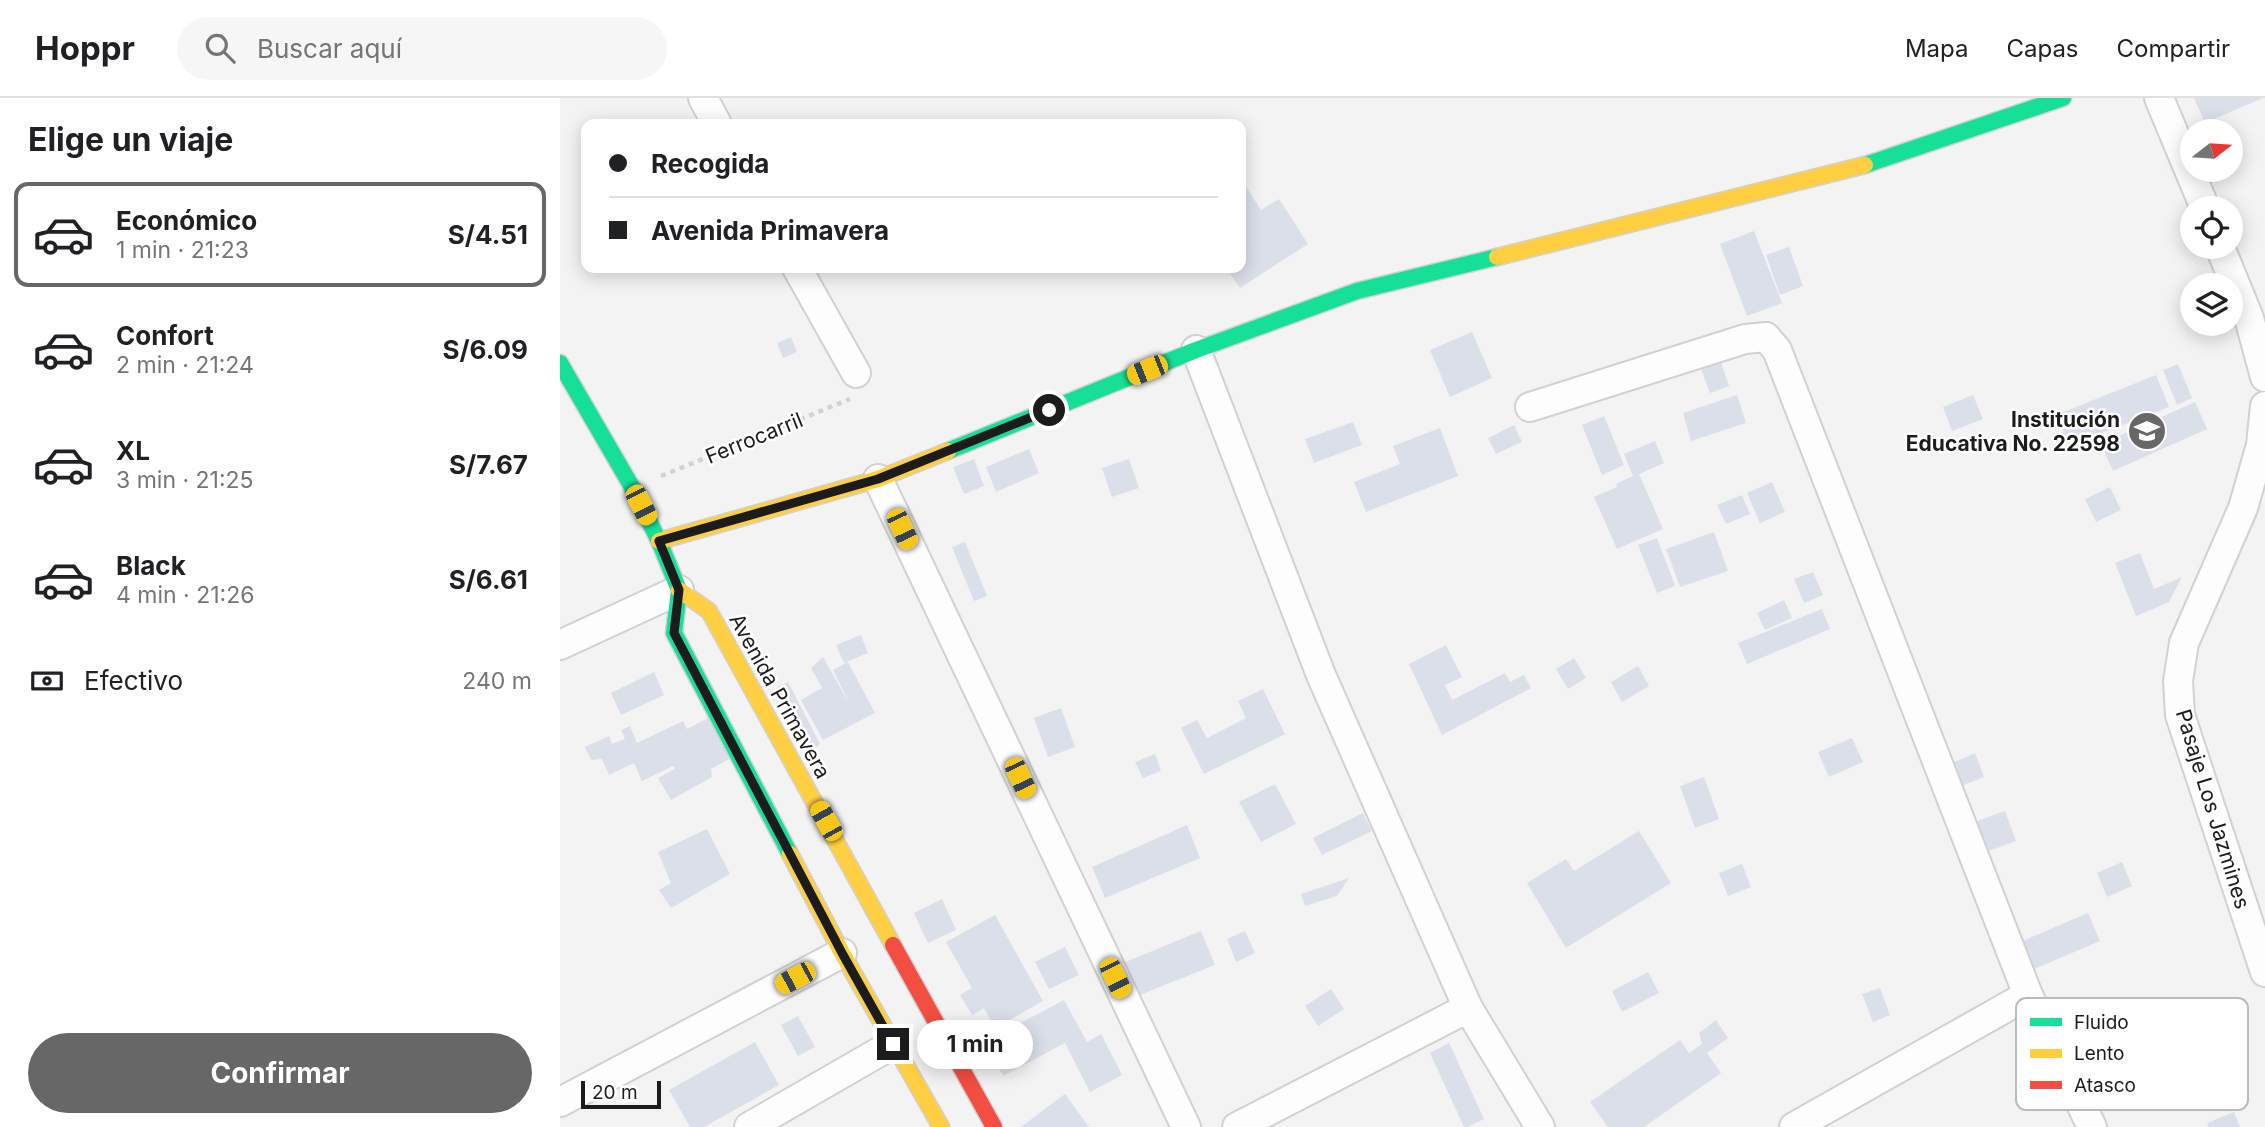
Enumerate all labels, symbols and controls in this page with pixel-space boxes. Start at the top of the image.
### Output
search box [177,17,667,80]
text: Hoppr [35,28,135,68]
icon: search [201,29,239,67]
text: Buscar aquí [257,33,402,64]
text: Mapa [1905,34,1968,63]
text: Capas [2006,34,2079,63]
text: Compartir [2117,34,2230,63]
north arrow [2180,119,2244,182]
map controls [2180,119,2243,336]
text: Elige un viaje [28,120,233,159]
text: Recogida [651,148,769,179]
button: locate [2180,196,2243,259]
icon: car [32,203,95,266]
text: Económico [116,205,257,236]
text: Avenida Primavera [651,215,889,246]
text: S/4.51 [448,219,528,250]
text: 1 min · 21:23 [116,236,249,264]
button: layers [2180,273,2243,336]
icon: car [32,318,95,381]
text: Confort [116,320,214,351]
text: S/6.09 [442,334,528,365]
text: 2 min · 21:24 [116,351,254,379]
car [1124,352,1171,388]
route start [1033,394,1065,426]
street label: Ferrocarril [702,407,806,469]
place label: Institución Educativa No. 22598 [1906,407,2120,456]
school or university icon: Institución Educativa No. 22598 [2126,410,2168,452]
icon: car [32,433,95,496]
text: XL [116,435,150,466]
text: S/7.67 [449,449,528,480]
text: 3 min · 21:25 [116,466,254,494]
car [623,482,660,528]
car [884,506,921,552]
icon: car [32,548,95,611]
text: Black [116,550,186,581]
text: S/6.61 [449,564,528,595]
text: 4 min · 21:26 [116,581,255,609]
street label: Avenida Primavera [724,609,836,783]
icon: cash [28,662,66,700]
text: Efectivo [84,665,183,696]
text: 240 m [462,667,532,695]
street label: Pasaje Los Jazmines [2171,706,2255,912]
car [1002,755,1039,801]
car [807,798,846,844]
car [1097,955,1134,1001]
car [772,959,819,997]
legend [2016,998,2248,1110]
text: Fluido [2074,1011,2129,1034]
callout: 1 min [918,1020,1033,1068]
route end [877,1028,909,1060]
text: 1 min [947,1030,1003,1058]
button: Confirmar [28,1033,532,1113]
text: Lento [2074,1042,2124,1065]
text: Atasco [2074,1074,2136,1097]
scale bar [581,1078,662,1110]
text: 20 m [592,1081,638,1104]

